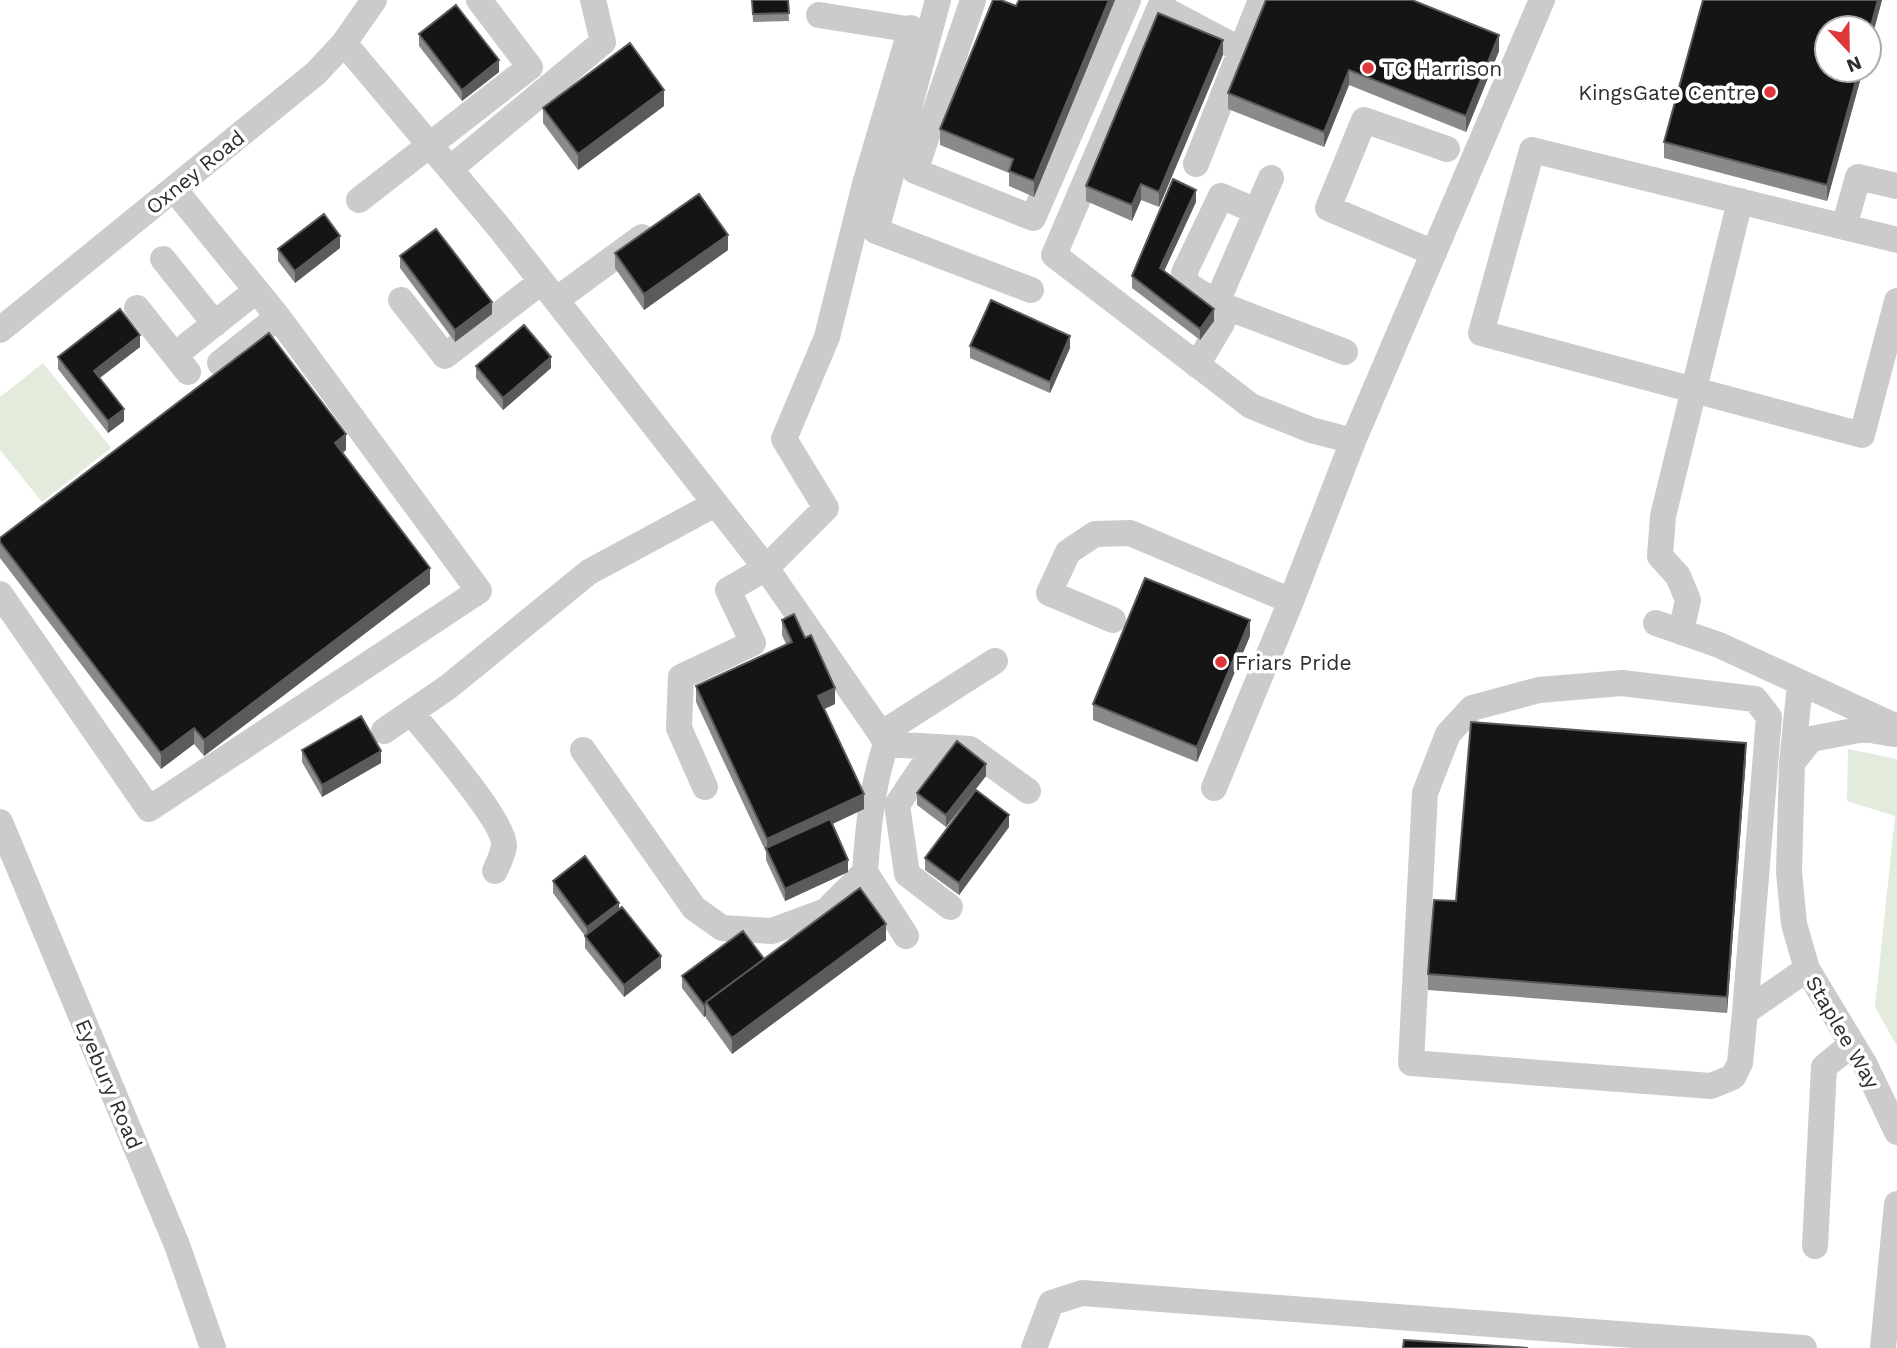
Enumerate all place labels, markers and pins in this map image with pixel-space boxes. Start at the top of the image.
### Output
place label: TC Harrison [1382,56,1502,81]
marker: TC Harrison [1360,60,1376,76]
place label: KingsGate Centre [1578,80,1756,105]
marker: KingsGate Centre [1762,84,1778,100]
place label: Friars Pride [1235,650,1352,675]
marker: Friars Pride [1213,654,1229,670]

